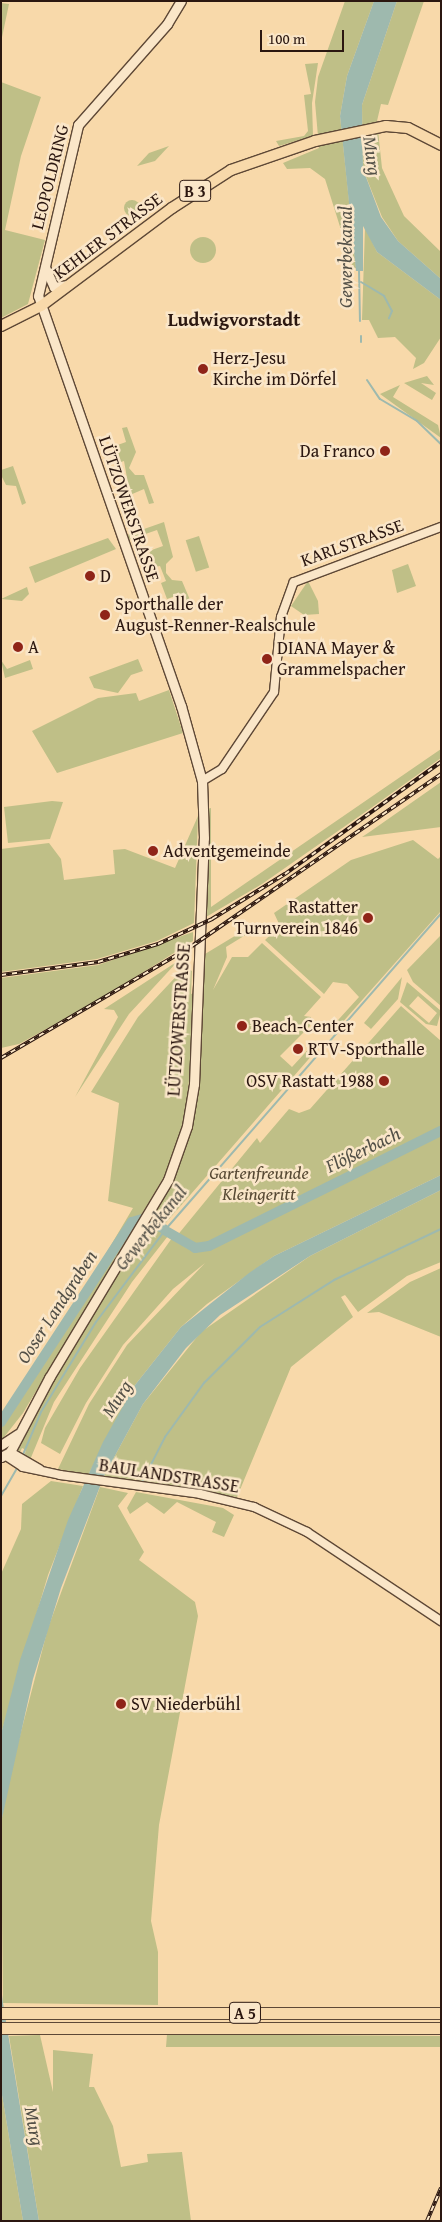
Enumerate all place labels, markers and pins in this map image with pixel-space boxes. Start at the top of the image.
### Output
place label: Herz-Jesu Kirche im Dörfel [213,348,337,390]
marker: Herz-Jesu Kirche im Dörfel [197,363,209,375]
place label: Da Franco [300,440,375,462]
marker: Da Franco [379,445,391,457]
place label: D [100,565,111,587]
marker: D [84,570,96,582]
place label: Sporthalle der August-Renner-Realschule [115,594,316,636]
marker: Sporthalle der August-Renner-Realschule [99,609,111,621]
place label: A [28,636,39,658]
place label: DIANA Mayer & Grammelspacher [277,638,405,681]
marker: A [12,641,24,653]
marker: DIANA Mayer & Grammelspacher [261,653,273,665]
place label: Adventgemeinde [163,840,291,862]
marker: Adventgemeinde [147,845,159,857]
place label: Rastatter Turnverein 1846 [234,897,358,940]
marker: Rastatter Turnverein 1846 [362,912,374,924]
place label: Beach-Center [252,1015,354,1037]
marker: Beach-Center [236,1020,248,1032]
place label: RTV-Sporthalle [308,1038,425,1060]
marker: RTV-Sporthalle [292,1043,304,1055]
place label: OSV Rastatt 1988 [246,1070,374,1092]
marker: OSV Rastatt 1988 [378,1075,390,1087]
place label: SV Niederbühl [131,1693,240,1715]
marker: SV Niederbühl [115,1698,127,1710]

